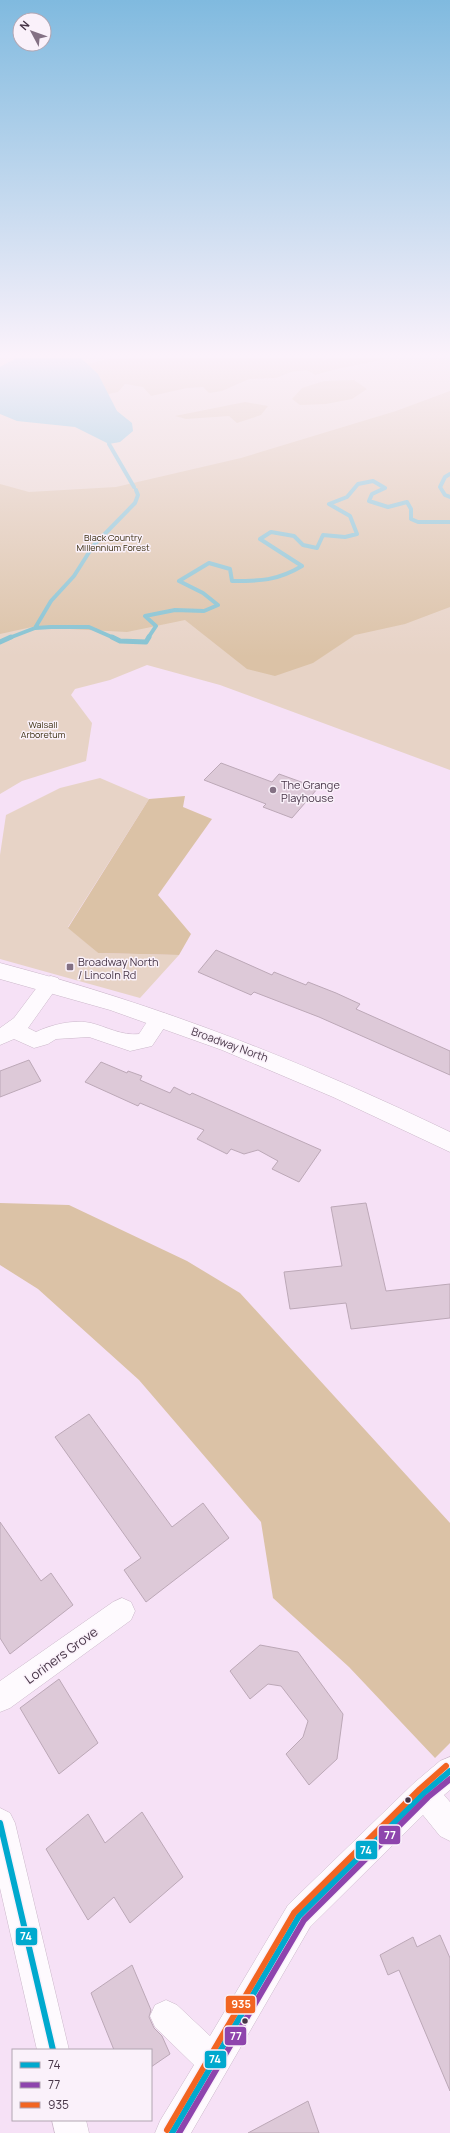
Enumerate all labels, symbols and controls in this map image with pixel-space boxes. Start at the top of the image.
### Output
north arrow [12,12,52,52]
text: N [16,17,32,33]
park label: Black Country Millennium Forest [76,531,150,554]
park label: Walsall Arboretum [21,718,66,741]
place label: The Grange Playhouse [281,777,340,805]
marker: The Grange Playhouse [268,785,278,795]
place label: Broadway North / Lincoln Rd [78,954,159,982]
marker: Broadway North / Lincoln Rd [65,962,75,972]
street label: Broadway North [190,1023,270,1065]
street label: Loriners Grove [21,1622,102,1688]
unlabelled marker [403,1795,413,1805]
line badge: 77 [378,1825,401,1845]
text: 77 [384,1827,396,1842]
line badge: 74 [355,1840,378,1860]
text: 74 [360,1842,372,1857]
line badge: 74 [15,1927,38,1946]
text: 74 [20,1928,32,1943]
line badge: 935 [225,1995,256,2014]
text: 935 [231,1996,251,2011]
unlabelled marker [240,2016,250,2026]
line badge: 77 [224,2026,247,2046]
text: 77 [230,2028,242,2043]
legend [12,2049,152,2121]
line badge: 74 [204,2050,227,2069]
text: 74 [209,2051,221,2066]
text: 74 [48,2056,61,2073]
text: 77 [48,2076,60,2093]
text: 935 [48,2096,69,2113]

